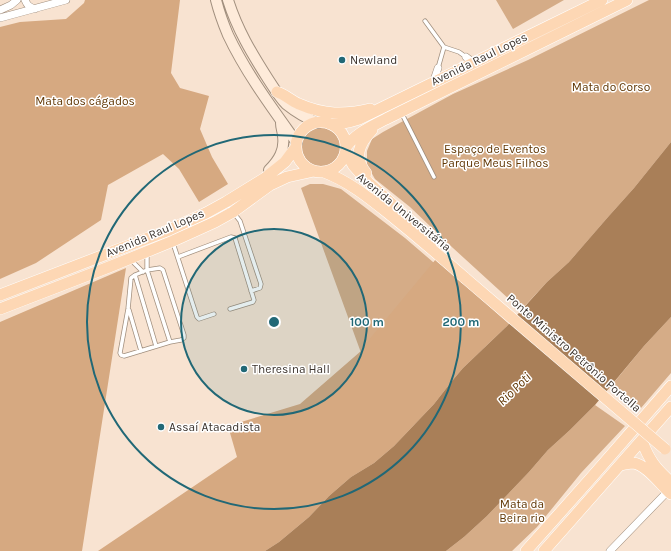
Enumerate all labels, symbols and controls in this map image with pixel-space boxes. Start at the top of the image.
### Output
street label: Avenida Raul Lopes [429,30,529,88]
place label: Newland [350,53,397,67]
marker: Newland [337,55,347,65]
park label: Mata do Corso [572,80,650,94]
park label: Mata dos cágados [35,94,135,108]
park label: Espaço de Eventos Parque Meus Filhos [442,142,548,170]
street label: Avenida Universitária [354,170,454,254]
street label: Avenida Raul Lopes [104,206,206,260]
street label: Ponte Ministro Petrônio Portella [504,291,644,415]
centre of rings [267,315,281,329]
text: 100 m [350,315,384,329]
text: 200 m [443,315,479,329]
place label: Theresina Hall [252,362,330,376]
marker: Theresina Hall [239,364,249,374]
water label: Rio Poti [494,369,534,408]
place label: Assaí Atacadista [169,420,260,434]
marker: Assaí Atacadista [156,422,166,432]
park label: Mata da Beira rio [499,497,545,525]

